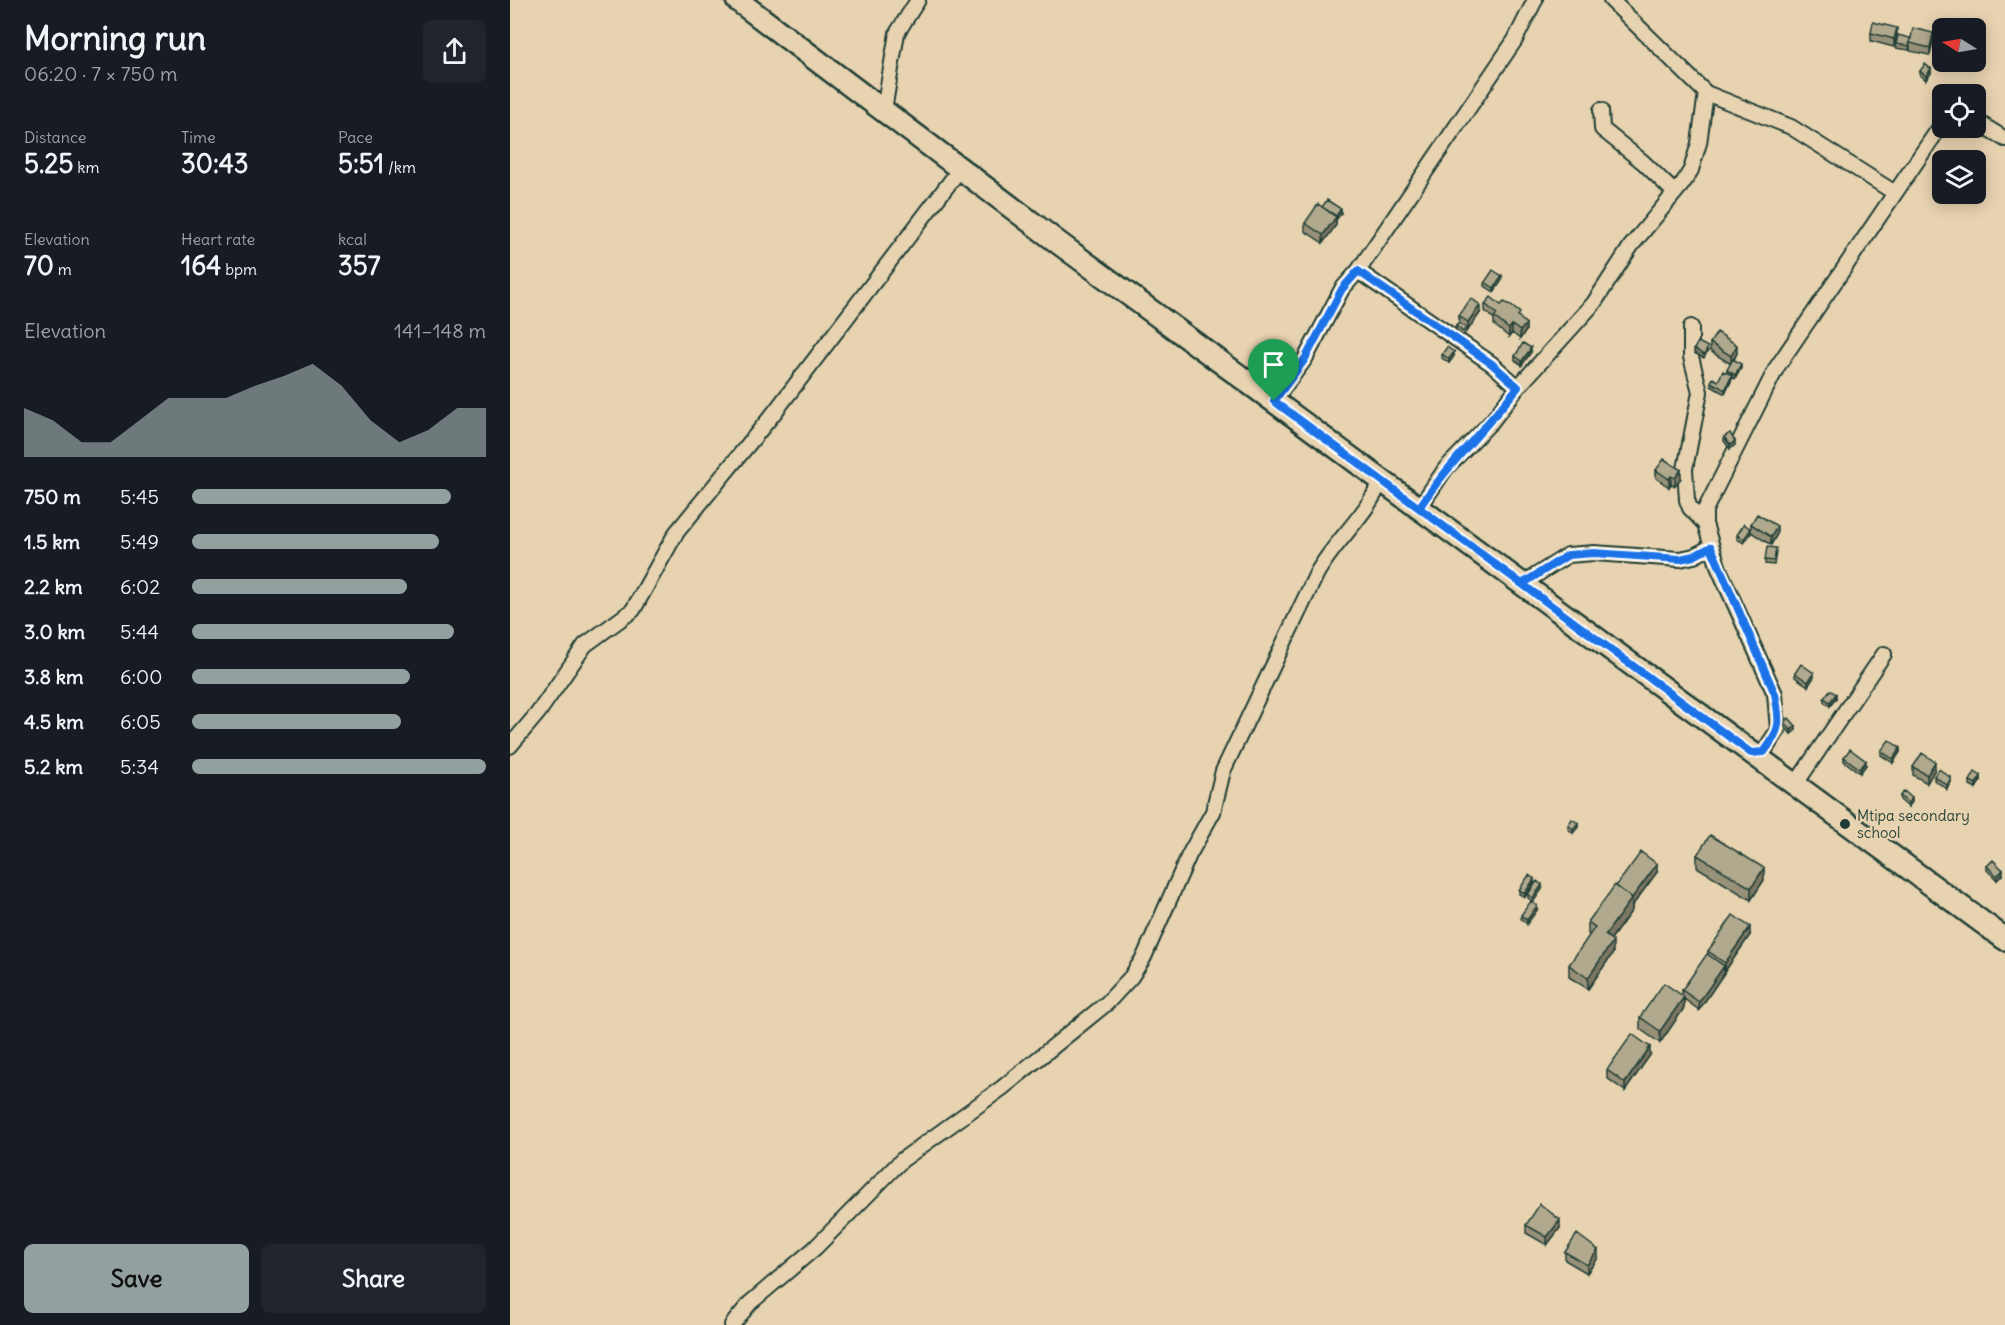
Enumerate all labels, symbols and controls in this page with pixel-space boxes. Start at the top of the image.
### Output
text: Morning run [24,17,206,59]
north arrow [1932,18,1986,72]
map controls [1932,18,1986,204]
button: share [423,20,486,83]
text: 06:20 · 7 × 750 m [24,61,177,86]
button: locate [1932,84,1986,138]
text: Distance [24,127,86,147]
text: Time [181,127,216,147]
text: Pace [338,127,373,147]
text: 5.25 [24,147,74,180]
text: 30:43 [181,147,249,180]
text: 5:51 [338,147,384,180]
button: layers [1932,150,1986,204]
text: km [74,157,100,177]
text: /km [384,157,416,177]
text: Elevation [24,229,90,249]
text: Heart rate [181,229,255,249]
text: kcal [338,229,367,249]
text: 70 [24,249,54,282]
text: 164 [181,249,221,282]
text: 357 [338,249,380,282]
text: m [54,259,72,279]
text: bpm [221,259,257,279]
text: Elevation [24,318,106,343]
text: 141–148 m [394,318,486,343]
pin [1248,339,1299,401]
icon: arrive [1257,348,1290,381]
text: 750 m [24,484,81,509]
text: 5:45 [120,484,159,509]
text: 1.5 km [24,529,80,554]
text: 5:49 [120,529,159,554]
text: 2.2 km [24,574,83,599]
text: 6:02 [120,574,160,599]
text: 3.0 km [24,619,85,644]
text: 5:44 [120,619,159,644]
text: 3.8 km [24,664,84,689]
text: 6:00 [120,664,162,689]
text: 4.5 km [24,709,84,734]
text: 6:05 [120,709,161,734]
text: 5.2 km [24,754,83,779]
text: 5:34 [120,754,159,779]
place label: Mtipa secondary school [1857,806,1970,842]
marker: Mtipa secondary school [1838,817,1852,831]
button: Save [24,1244,249,1313]
button: Share [261,1244,486,1313]

